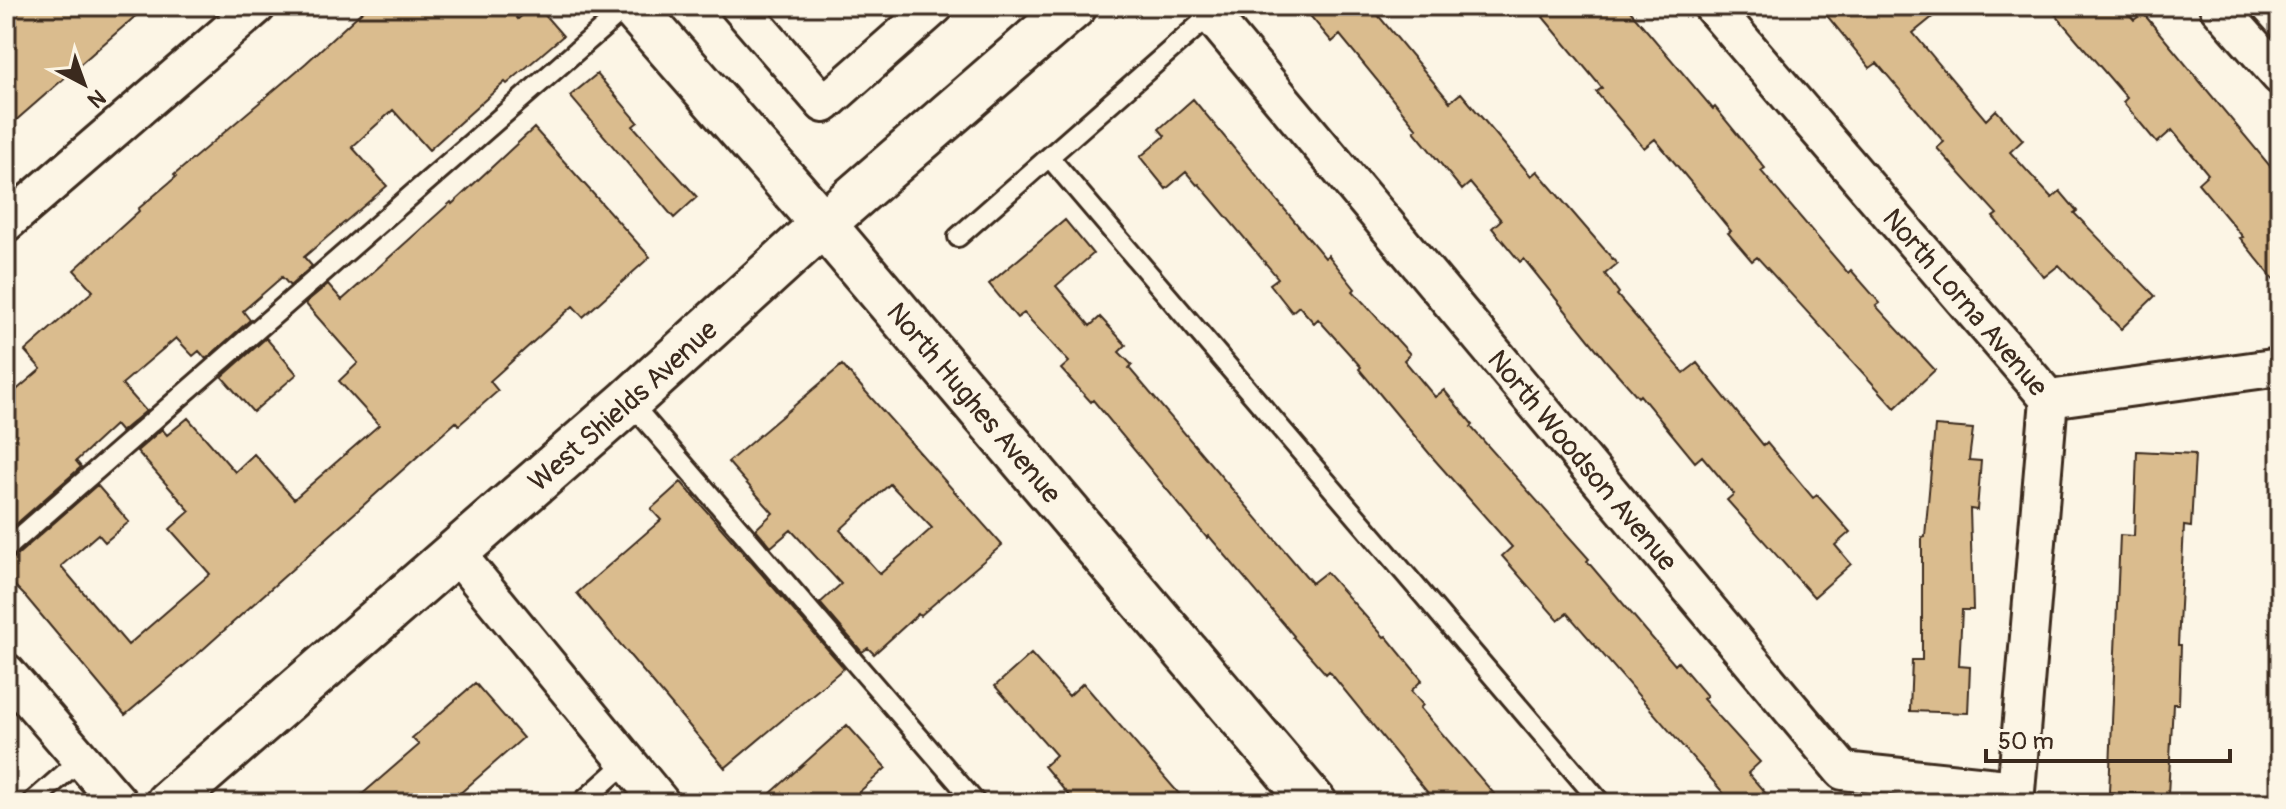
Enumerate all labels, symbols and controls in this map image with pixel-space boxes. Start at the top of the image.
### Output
north arrow [44,44,124,124]
text: N [82,83,111,114]
street label: North Lorna Avenue [1874,202,2055,404]
street label: North Hughes Avenue [878,296,1068,511]
street label: West Shields Avenue [522,313,725,500]
street label: North Woodson Avenue [1479,343,1684,579]
scale bar [1986,713,2230,763]
text: 50 m [1998,727,2054,756]

